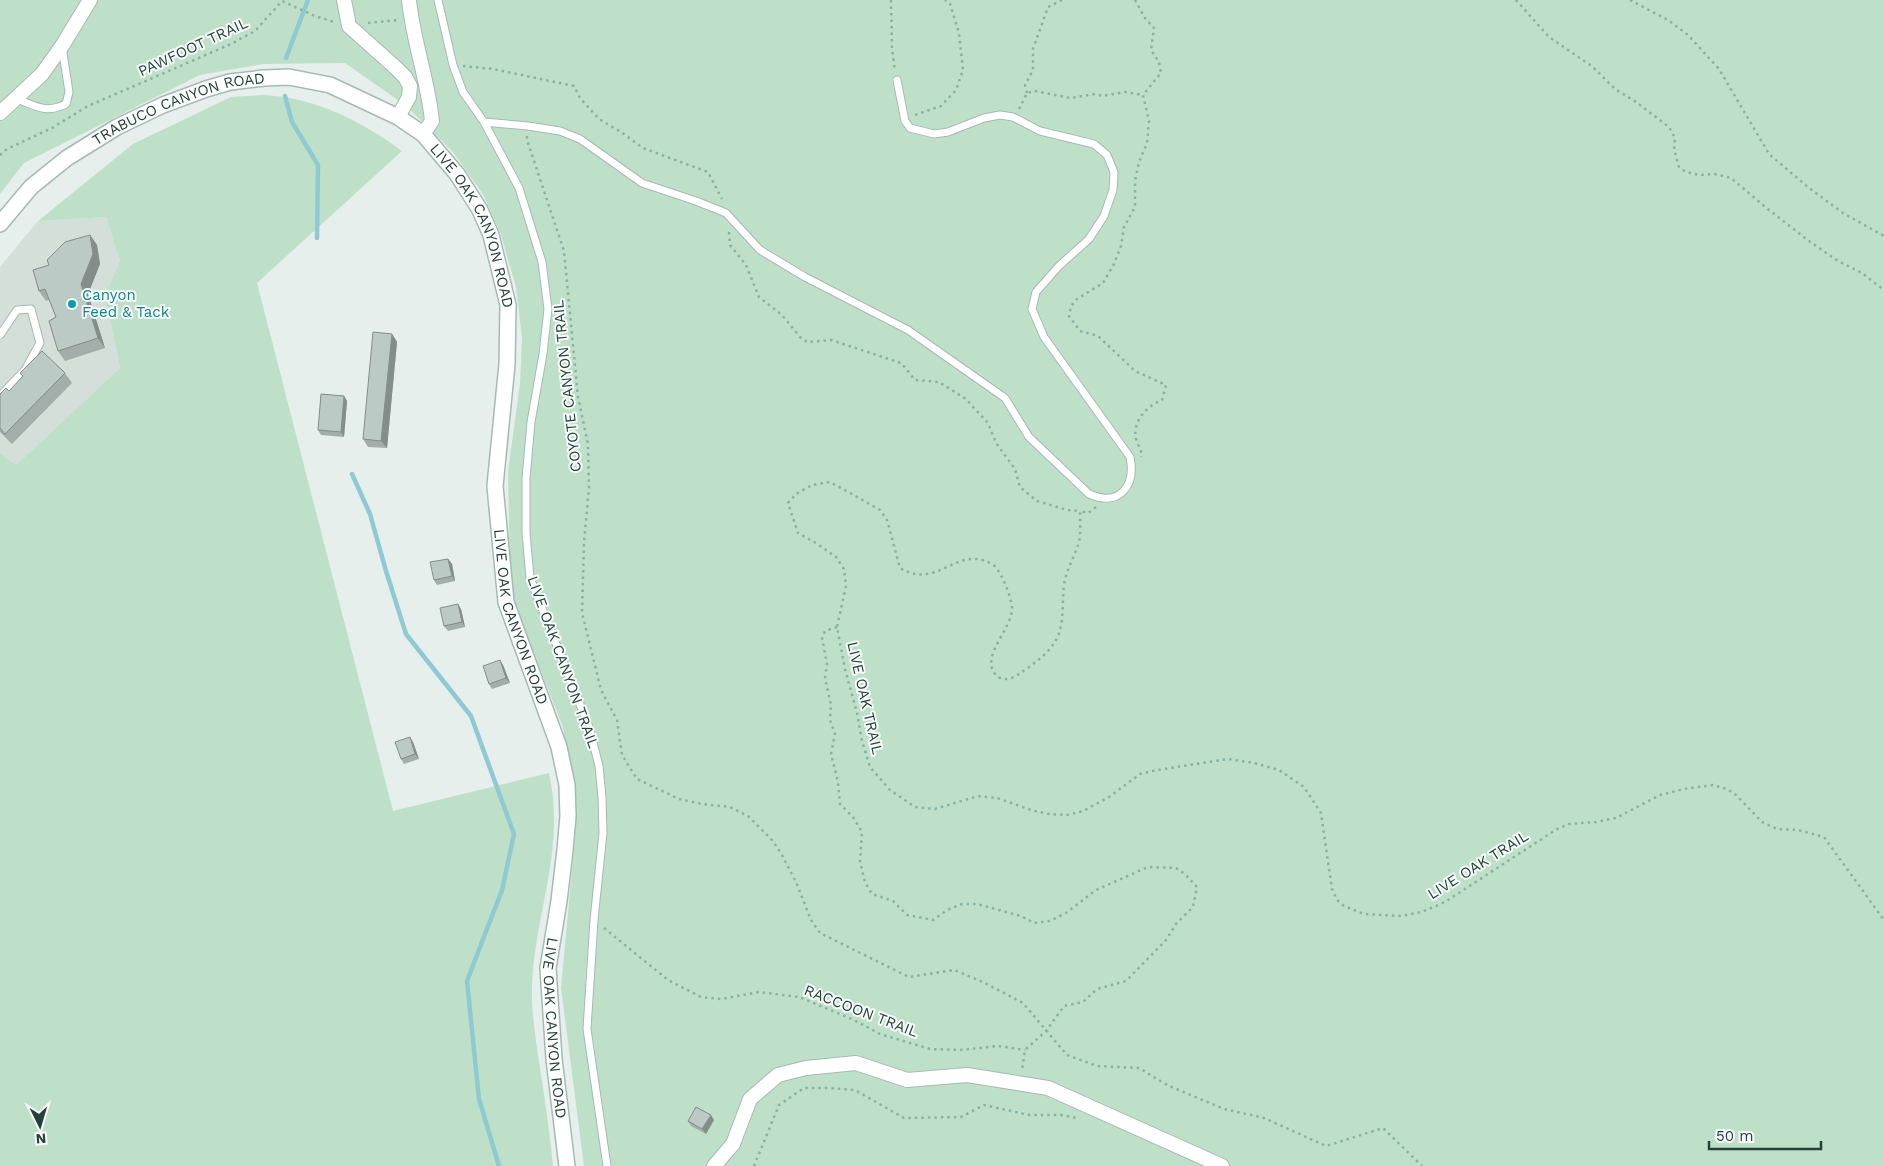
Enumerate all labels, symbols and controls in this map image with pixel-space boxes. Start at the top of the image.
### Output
street label: PAWFOOT TRAIL [135,14,251,80]
street label: TRABUCO CANYON ROAD [89,69,266,149]
street label: LIVE OAK CANYON ROAD [426,140,517,310]
place label: Canyon Feed & Tack [82,286,170,321]
marker: Canyon Feed & Tack [66,298,78,310]
street label: COYOTE CANYON TRAIL [549,299,585,473]
street label: LIVE OAK CANYON ROAD [490,528,552,707]
street label: LIVE OAK CANYON TRAIL [523,573,603,751]
street label: LIVE OAK TRAIL [843,640,887,756]
street label: LIVE OAK TRAIL [1424,827,1532,903]
street label: LIVE OAK CANYON ROAD [539,936,570,1119]
street label: RACCOON TRAIL [801,981,921,1041]
north arrow [15,1101,65,1151]
scale bar [1709,1118,1822,1150]
text: 50 m [1716,1127,1753,1145]
text: N [35,1131,47,1147]

